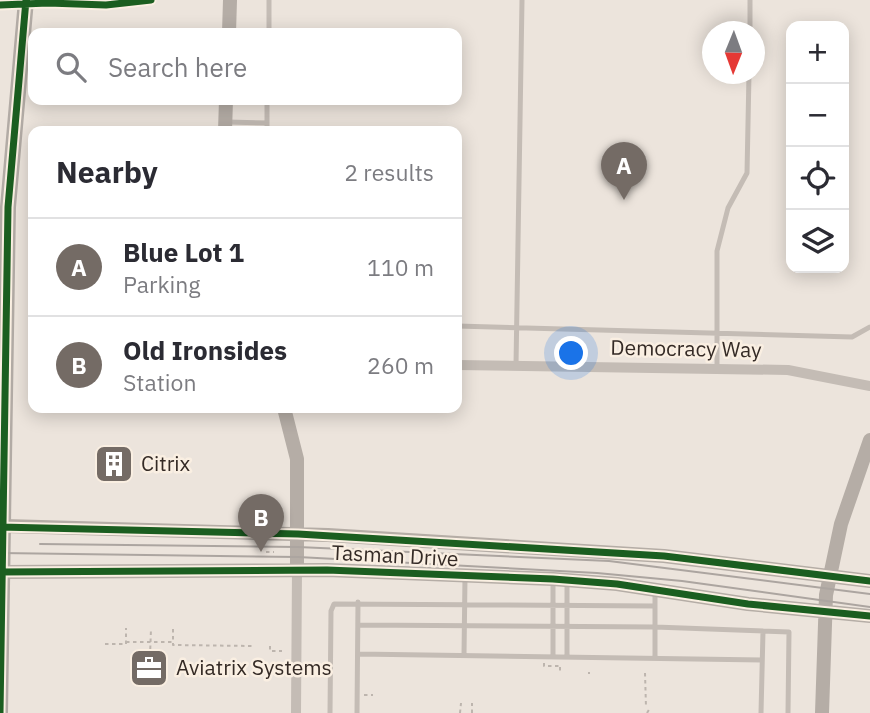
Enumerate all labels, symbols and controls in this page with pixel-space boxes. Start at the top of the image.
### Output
north arrow [702,21,765,84]
map controls [786,21,849,273]
button: + [786,21,849,84]
search box [28,28,462,105]
icon: search [52,48,90,86]
text: Search here [108,50,247,84]
button: − [786,84,849,147]
pin: A [601,142,647,200]
button: locate [786,147,849,210]
text: Nearby [56,152,158,191]
text: 2 results [344,157,434,187]
button: layers [786,210,849,273]
text: Blue Lot 1 [123,235,244,269]
text: A [71,252,87,282]
text: 110 m [367,252,434,282]
text: Parking [123,269,201,299]
text: Old Ironsides [123,333,287,367]
street label: Democracy Way [610,333,762,363]
your location [554,336,588,370]
text: B [71,350,87,380]
text: 260 m [367,350,434,380]
text: Station [123,367,197,397]
building icon: Citrix [93,443,135,485]
place label: Citrix [141,449,191,477]
pin: B [238,494,284,552]
street label: Tasman Drive [331,538,459,572]
office icon: Aviatrix Systems [128,647,170,689]
place label: Aviatrix Systems [176,653,332,681]

